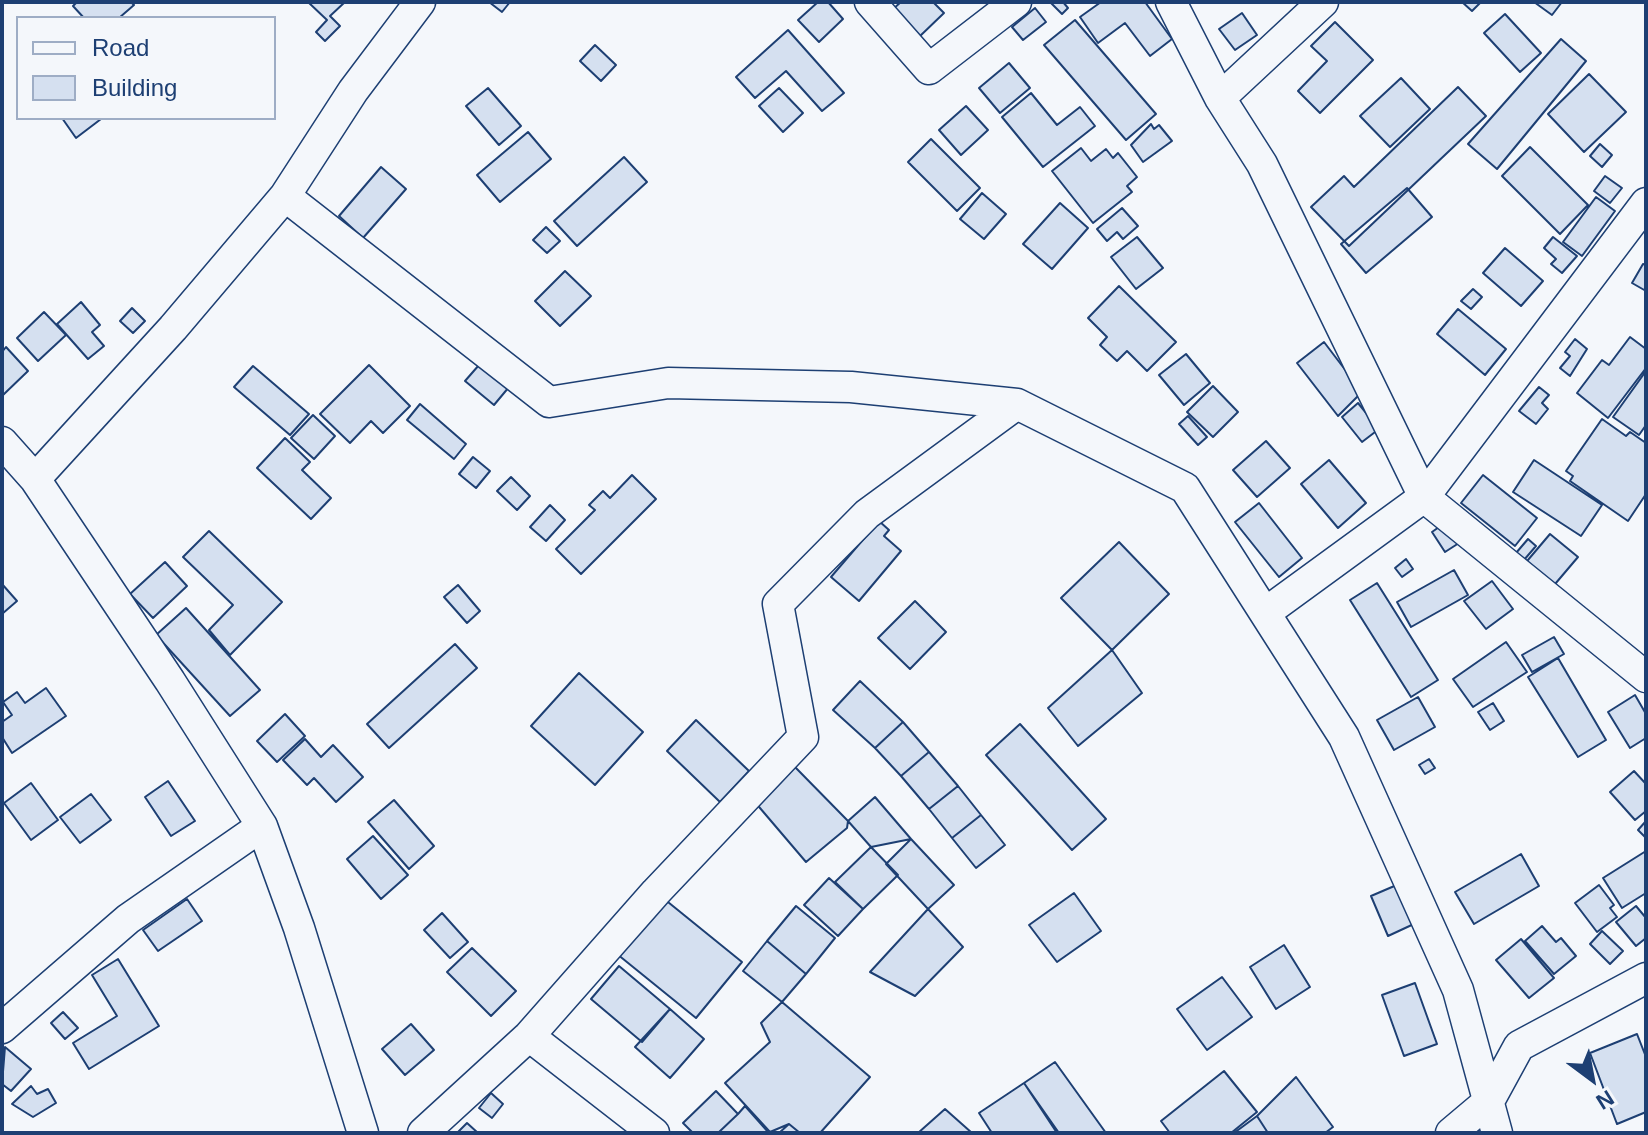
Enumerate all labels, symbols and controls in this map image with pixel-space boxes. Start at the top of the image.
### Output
legend [16,16,276,120]
text: Road [92,34,149,61]
text: Building [92,74,177,101]
north arrow [1552,1039,1632,1119]
text: N [1592,1085,1618,1115]

